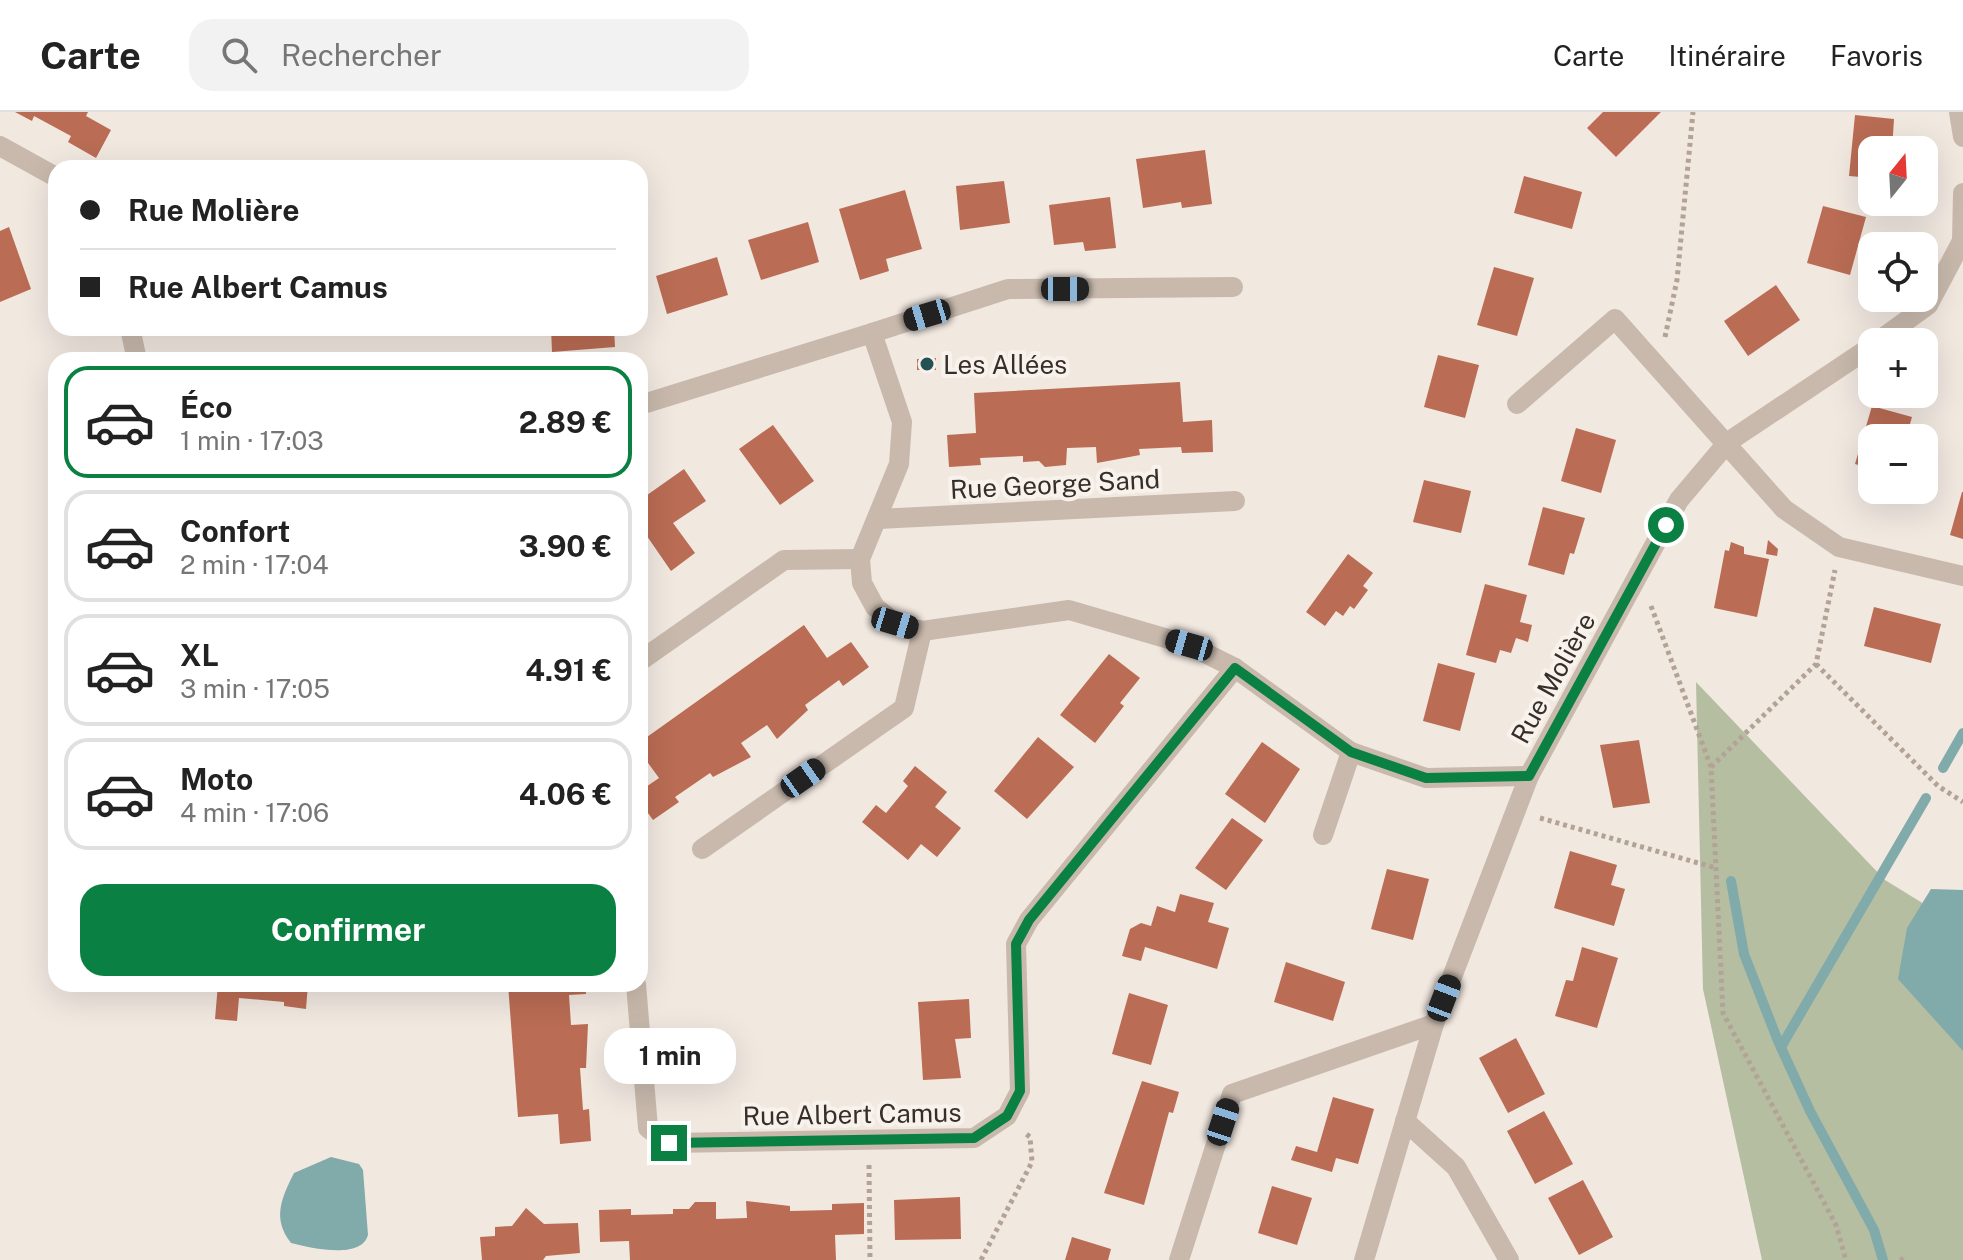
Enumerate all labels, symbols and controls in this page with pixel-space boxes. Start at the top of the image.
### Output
search box [189,19,749,91]
text: Carte [40,33,141,78]
icon: search [217,33,261,77]
text: Rechercher [281,37,442,73]
text: Carte [1553,39,1624,72]
text: Itinéraire [1668,39,1786,72]
text: Favoris [1830,39,1923,72]
north arrow [1858,136,1938,216]
map controls [1858,136,1938,504]
text: Rue Molière [128,192,300,228]
button: locate [1858,232,1938,312]
text: Rue Albert Camus [128,269,388,305]
car [1041,277,1089,301]
car [901,297,953,333]
button: + [1858,328,1938,408]
place label: Les Allées [943,349,1067,380]
marker: Les Allées [918,355,936,373]
icon: car [84,386,156,458]
text: Éco [180,389,233,425]
text: 2.89 € [519,404,612,440]
button: − [1858,424,1938,504]
text: 1 min · 17:03 [180,425,324,456]
street label: Rue George Sand [949,463,1161,505]
route start [1648,507,1684,543]
icon: car [84,510,156,582]
text: Confort [180,513,290,549]
text: 3.90 € [519,528,612,564]
text: 2 min · 17:04 [180,549,329,580]
car [869,605,921,641]
street label: Rue Molière [1504,607,1602,749]
car [1163,627,1215,663]
icon: car [84,634,156,706]
text: XL [180,637,219,673]
text: 4.91 € [525,652,612,688]
text: 3 min · 17:05 [180,673,330,704]
car [776,754,830,802]
icon: car [84,758,156,830]
text: Moto [180,761,253,797]
text: 4.06 € [519,776,612,812]
text: 4 min · 17:06 [180,797,329,828]
button: Confirmer [80,884,616,976]
car [1424,971,1464,1025]
callout: 1 min [603,1027,735,1083]
text: 1 min [639,1040,701,1071]
car [1204,1095,1242,1149]
street label: Rue Albert Camus [742,1097,962,1131]
route end [651,1125,687,1161]

